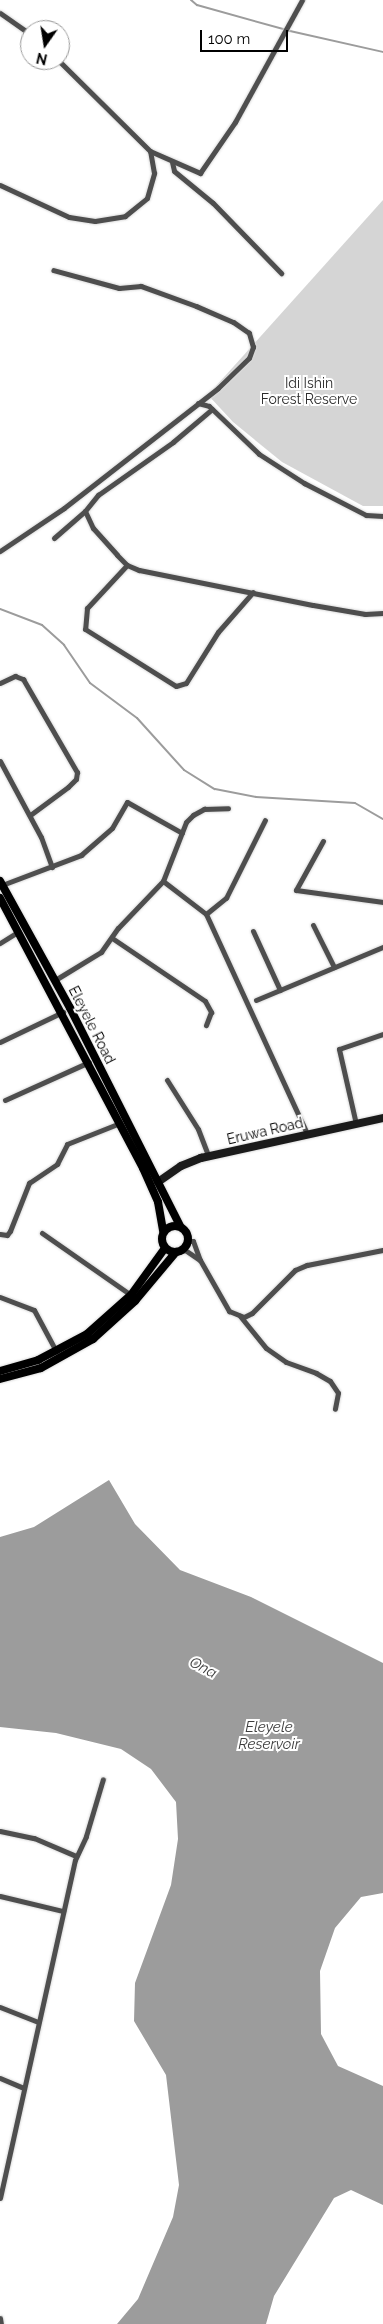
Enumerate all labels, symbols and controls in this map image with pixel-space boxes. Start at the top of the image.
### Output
north arrow [20,20,70,70]
scale bar [203,20,290,52]
text: 100 m [208,30,250,48]
text: N [35,50,49,68]
park label: Idi Ishin Forest Reserve [261,375,357,408]
street label: Eleyele Road [65,983,119,1067]
street label: Eruwa Road [225,1114,305,1148]
water label: Ona [186,1653,220,1683]
water label: Eleyele Reservoir [238,1718,300,1753]

